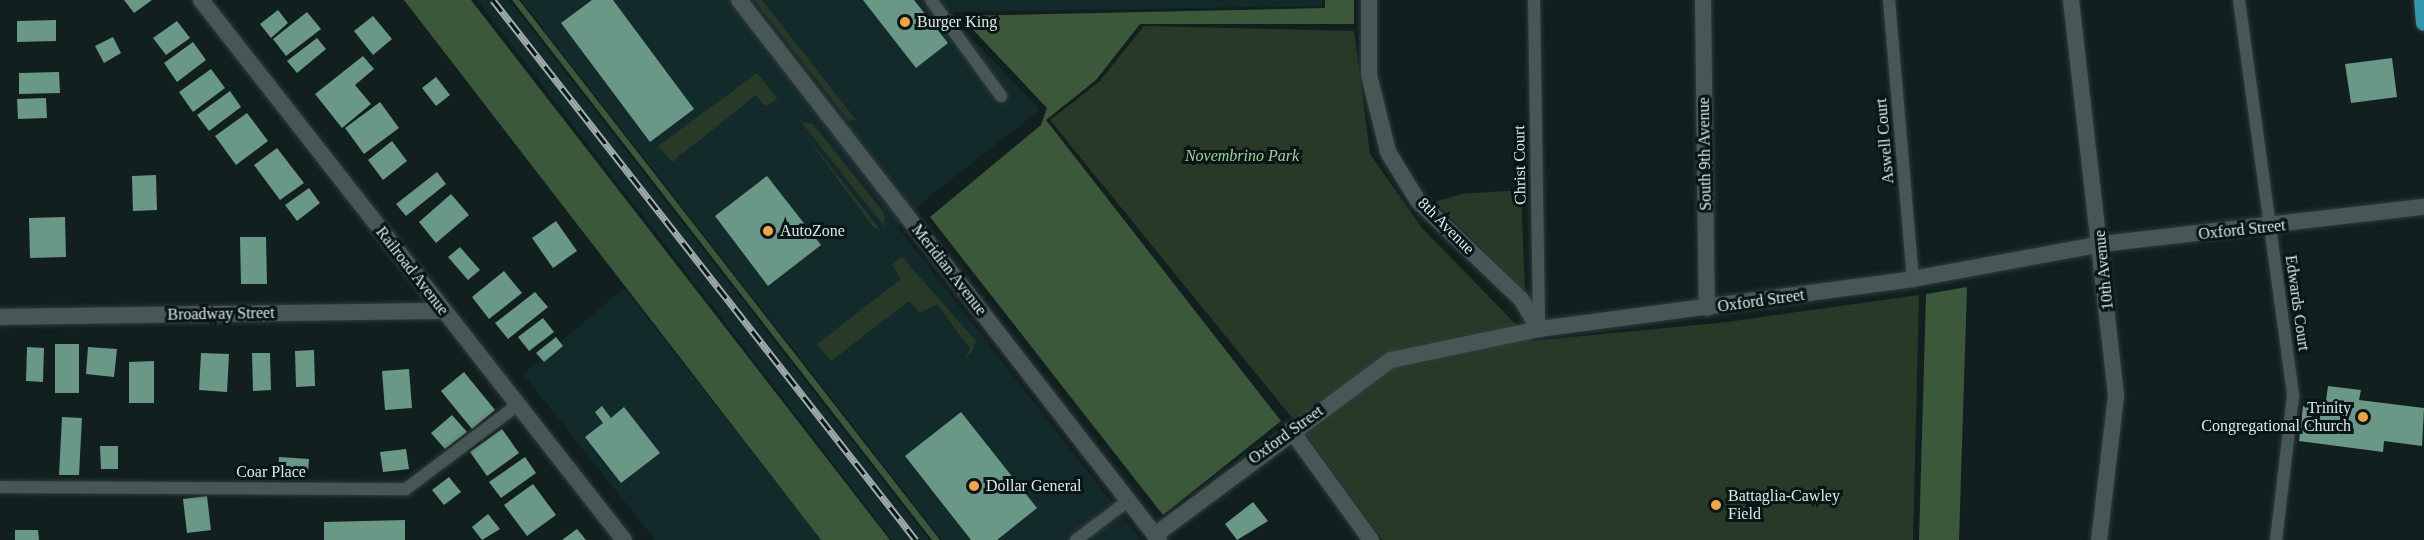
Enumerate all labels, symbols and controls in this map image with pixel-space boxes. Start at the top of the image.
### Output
place label: Burger King [917,12,997,32]
marker: Burger King [898,15,912,29]
street label: South 9th Avenue [1694,97,1716,211]
street label: Aswell Court [1872,97,1898,185]
street label: Christ Court [1510,125,1530,205]
park label: Novembrino Park [1185,146,1299,166]
street label: 8th Avenue [1413,193,1479,259]
street label: Oxford Street [2197,216,2287,244]
street label: Meridian Avenue [907,220,991,320]
place label: AutoZone [780,221,845,241]
street label: Railroad Avenue [371,223,453,319]
marker: AutoZone [761,224,775,238]
street label: 10th Avenue [2090,229,2118,311]
street label: Edwards Court [2281,254,2313,352]
street label: Oxford Street [1716,285,1806,317]
street label: Broadway Street [167,303,275,325]
place label: Trinity Congregational Church [2201,398,2351,436]
street label: Oxford Street [1245,402,1327,468]
marker: Trinity Congregational Church [2356,410,2370,424]
street label: Coar Place [236,462,306,482]
place label: Dollar General [986,476,1082,496]
marker: Dollar General [967,479,981,493]
place label: Battaglia-Cawley Field [1728,486,1840,524]
marker: Battaglia-Cawley Field [1709,498,1723,512]

